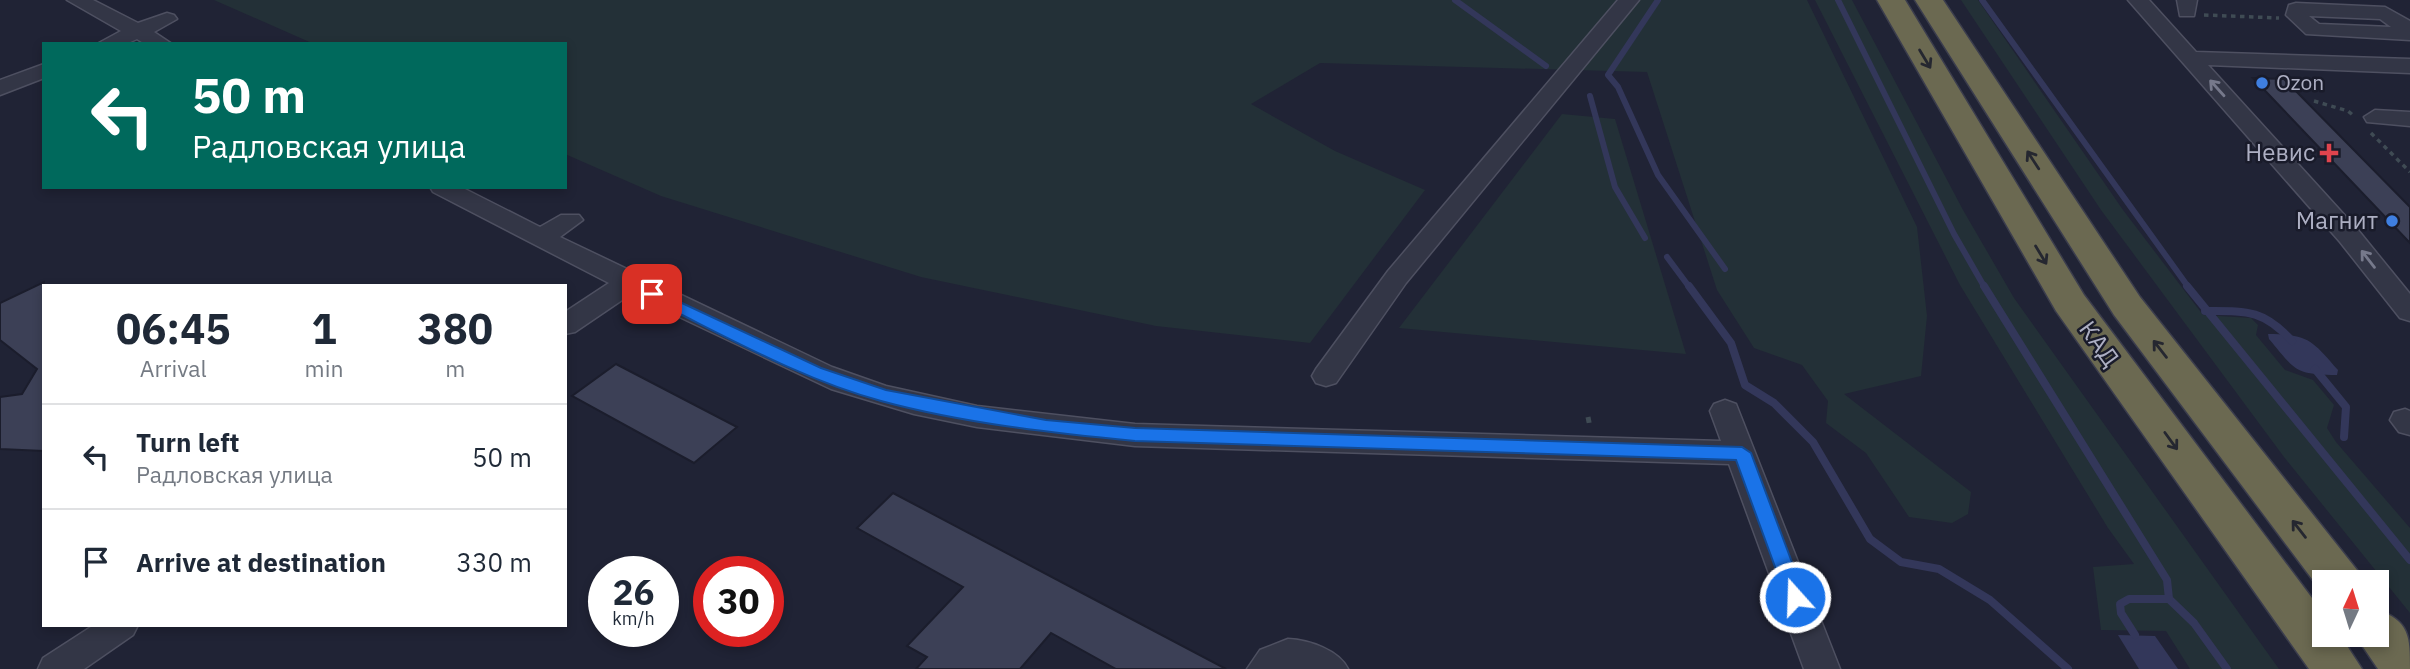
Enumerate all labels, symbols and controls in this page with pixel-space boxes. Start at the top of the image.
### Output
one-way arrow [1919,48,1932,69]
text: 50 m [192,63,306,126]
place label: Ozon [2276,68,2324,96]
icon: left [77,70,168,161]
marker: Ozon [2254,75,2270,91]
one-way arrow [2209,80,2226,97]
text: Радловская улица [192,125,466,167]
place label: Невис [2245,136,2315,168]
marker: Невис [2321,145,2337,161]
one-way arrow [2025,151,2040,170]
place label: Магнит [2296,204,2378,236]
marker: Магнит [2384,213,2400,229]
one-way arrow [2034,244,2048,264]
one-way arrow [2360,250,2375,269]
pin [622,264,682,324]
icon: arrive [633,275,671,313]
text: 06:45 [116,301,231,356]
text: 1 [311,301,337,356]
text: 380 [417,301,493,356]
street label: КАД [2072,314,2127,373]
one-way arrow [2152,340,2167,358]
text: Arrival [140,353,207,383]
text: min [305,353,343,383]
text: m [445,353,465,383]
text: Turn left [136,425,239,459]
one-way arrow [2163,431,2178,450]
icon: left [77,438,115,476]
text: 50 m [472,440,532,474]
text: Радловская улица [136,459,333,489]
one-way arrow [2291,520,2306,538]
icon: arrive [77,543,115,581]
text: Arrive at destination [136,545,386,579]
text: 330 m [456,545,532,579]
speed limit sign: 30 [693,556,784,647]
position arrow [1758,560,1832,634]
text: 26 [612,569,655,615]
north arrow [2312,570,2389,648]
map controls [2312,570,2389,647]
text: km/h [612,607,655,630]

